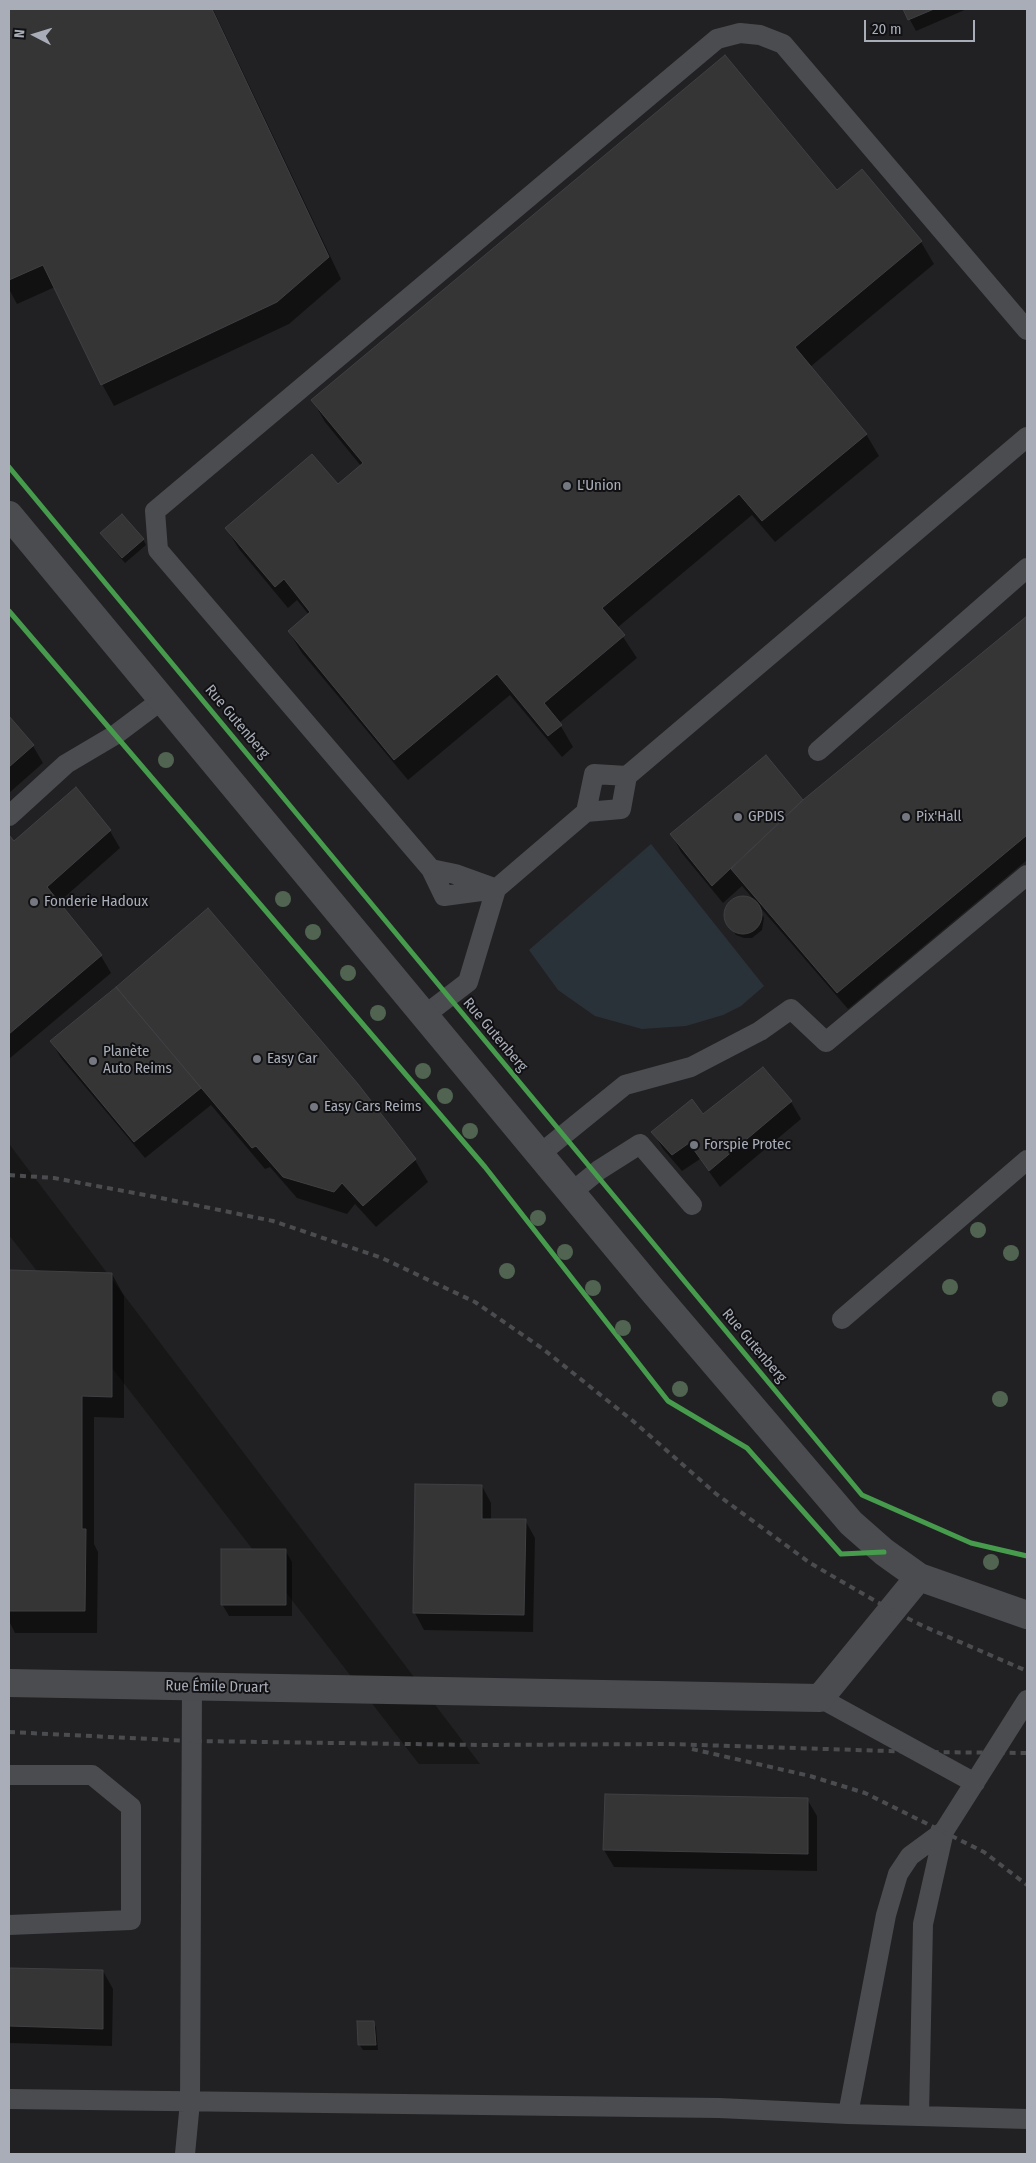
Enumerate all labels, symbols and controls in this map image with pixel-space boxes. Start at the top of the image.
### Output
north arrow [10,10,60,60]
scale bar [866,10,977,42]
text: 20 m [872,20,902,38]
text: N [11,29,28,39]
place label: L'Union [577,477,621,495]
marker: L'Union [561,480,573,492]
street label: Rue Gutenberg [201,681,273,763]
place label: GPDIS [748,808,785,826]
place label: Pix'Hall [916,808,961,826]
marker: GPDIS [732,811,744,823]
marker: Pix'Hall [900,811,912,823]
place label: Fonderie Hadoux [44,893,148,911]
marker: Fonderie Hadoux [28,896,40,908]
street label: Rue Gutenberg [459,994,531,1076]
place label: Planète Auto Reims [103,1043,172,1078]
place label: Easy Car [267,1050,318,1068]
marker: Easy Car [251,1053,263,1065]
marker: Planète Auto Reims [87,1055,99,1067]
place label: Easy Cars Reims [324,1098,421,1116]
marker: Easy Cars Reims [308,1101,320,1113]
place label: Forspie Protec [704,1136,791,1154]
marker: Forspie Protec [688,1139,700,1151]
street label: Rue Gutenberg [718,1305,790,1387]
street label: Rue Émile Druart [165,1677,269,1697]

